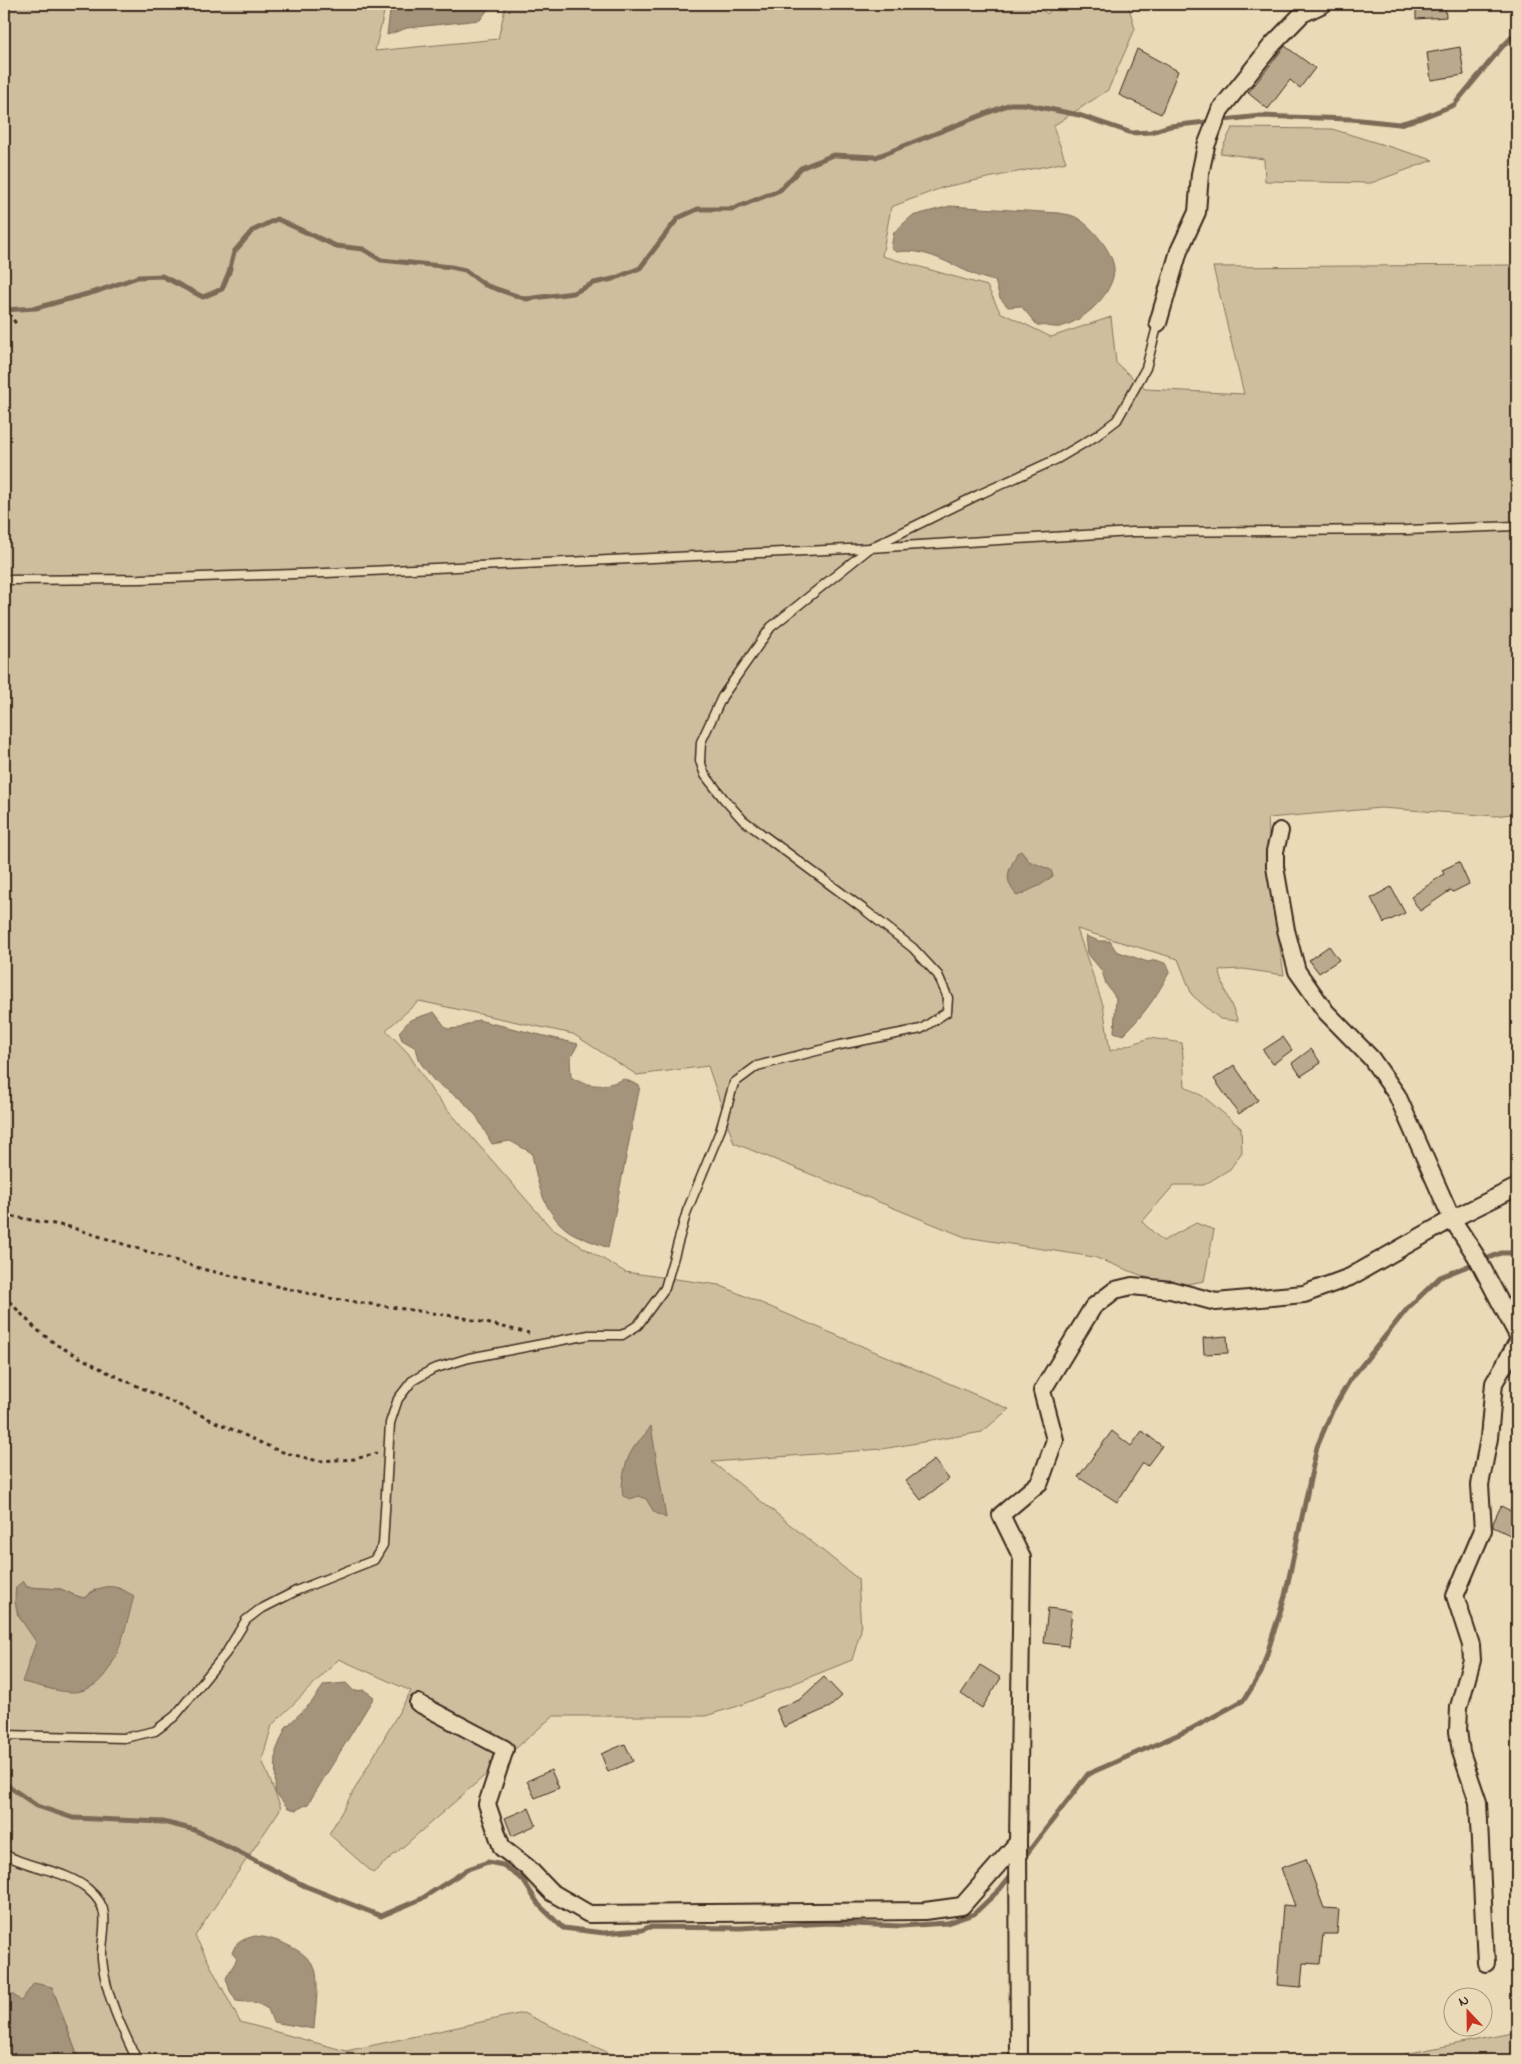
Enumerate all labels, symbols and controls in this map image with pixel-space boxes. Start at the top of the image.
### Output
north arrow [1444,1986,1494,2036]
text: N [1455,1990,1472,2013]

